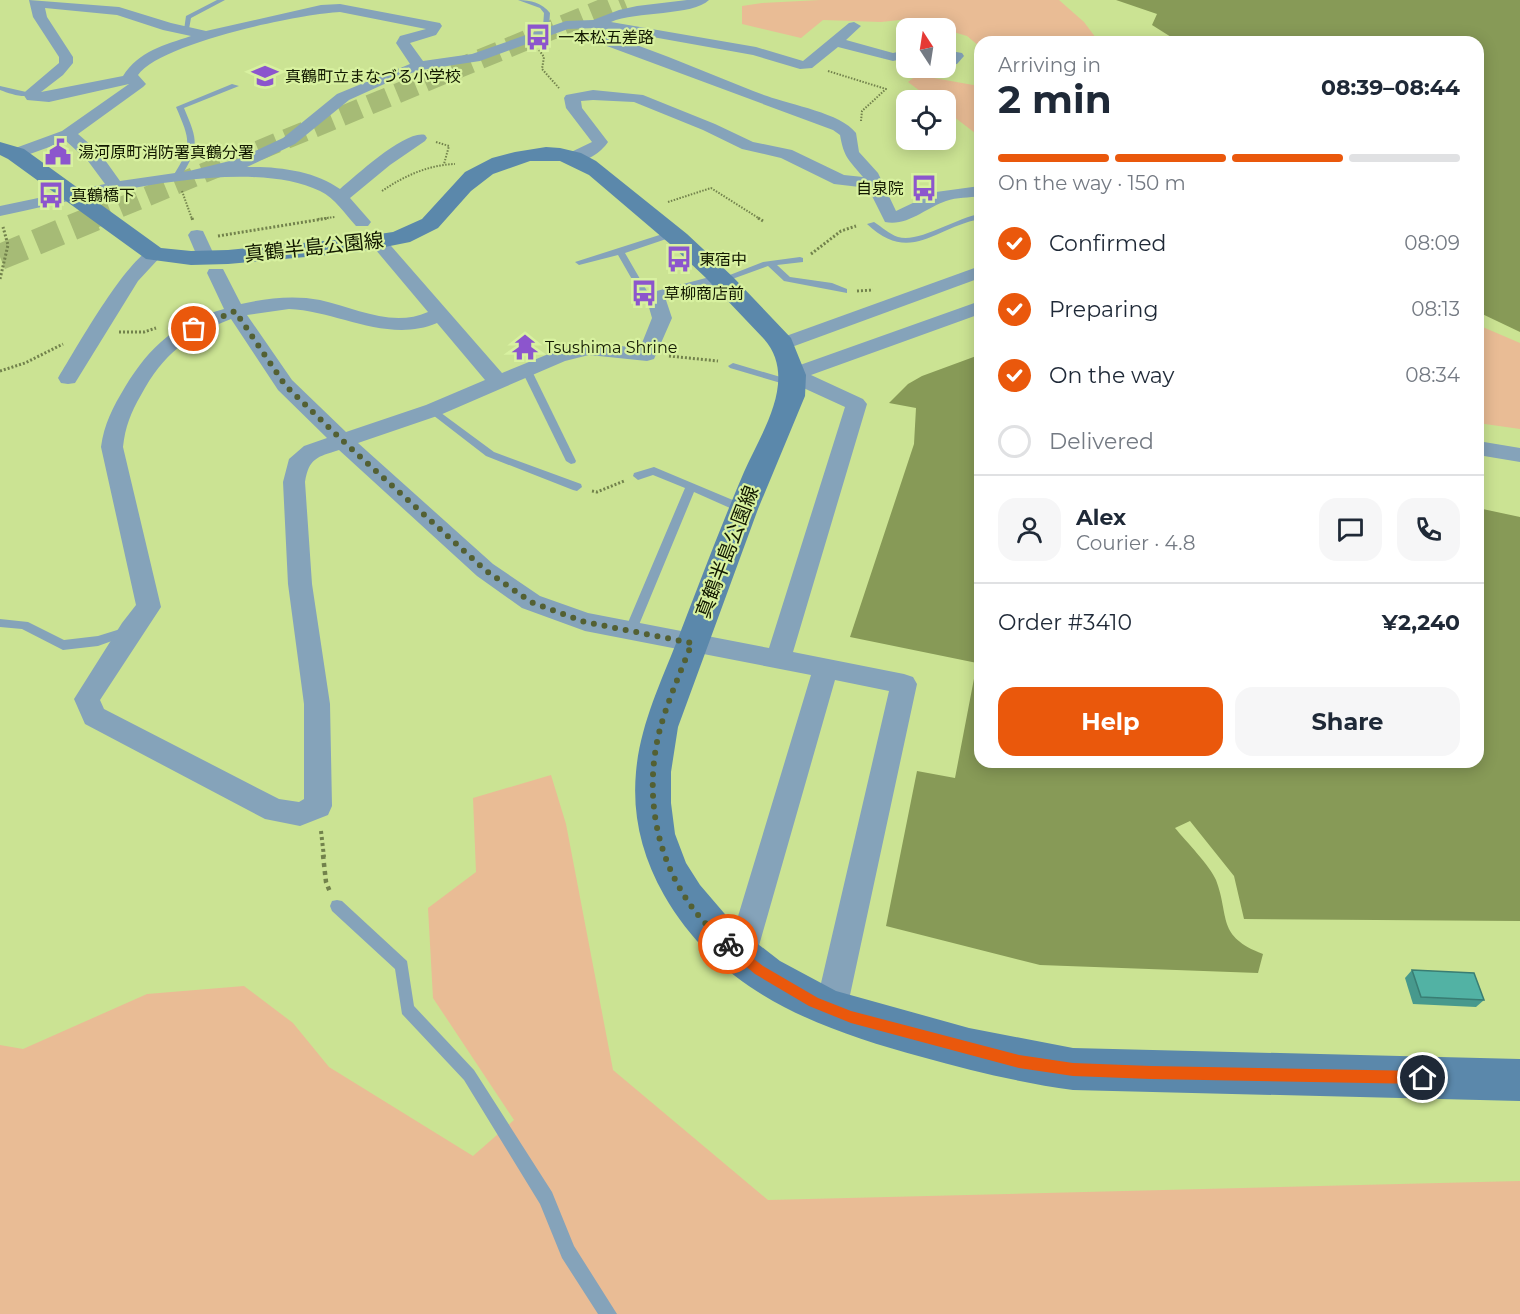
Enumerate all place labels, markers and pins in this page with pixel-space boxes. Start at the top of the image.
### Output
bus stop icon: 一本松五差路 [523,22,553,52]
place label: 一本松五差路 [558,28,654,47]
school or university icon: 真鶴町立まなづる小学校 [250,61,280,91]
place label: 真鶴町立まなづる小学校 [285,67,461,86]
public building icon: 湯河原町消防署真鶴分署 [43,137,73,167]
place label: 湯河原町消防署真鶴分署 [78,143,254,162]
bus stop icon: 自泉院 [909,173,939,203]
place label: 自泉院 [856,179,904,198]
bus stop icon: 真鶴橋下 [36,180,66,210]
place label: 真鶴橋下 [71,186,135,205]
bus stop icon: 東宿中 [664,244,694,274]
place label: 東宿中 [699,250,747,269]
bus stop icon: 草柳商店前 [629,278,659,308]
place label: 草柳商店前 [664,284,744,303]
pin [168,303,219,354]
temple icon: Tsushima Shrine [510,332,540,362]
place label: Tsushima Shrine [545,338,677,357]
pin [1397,1052,1448,1103]

